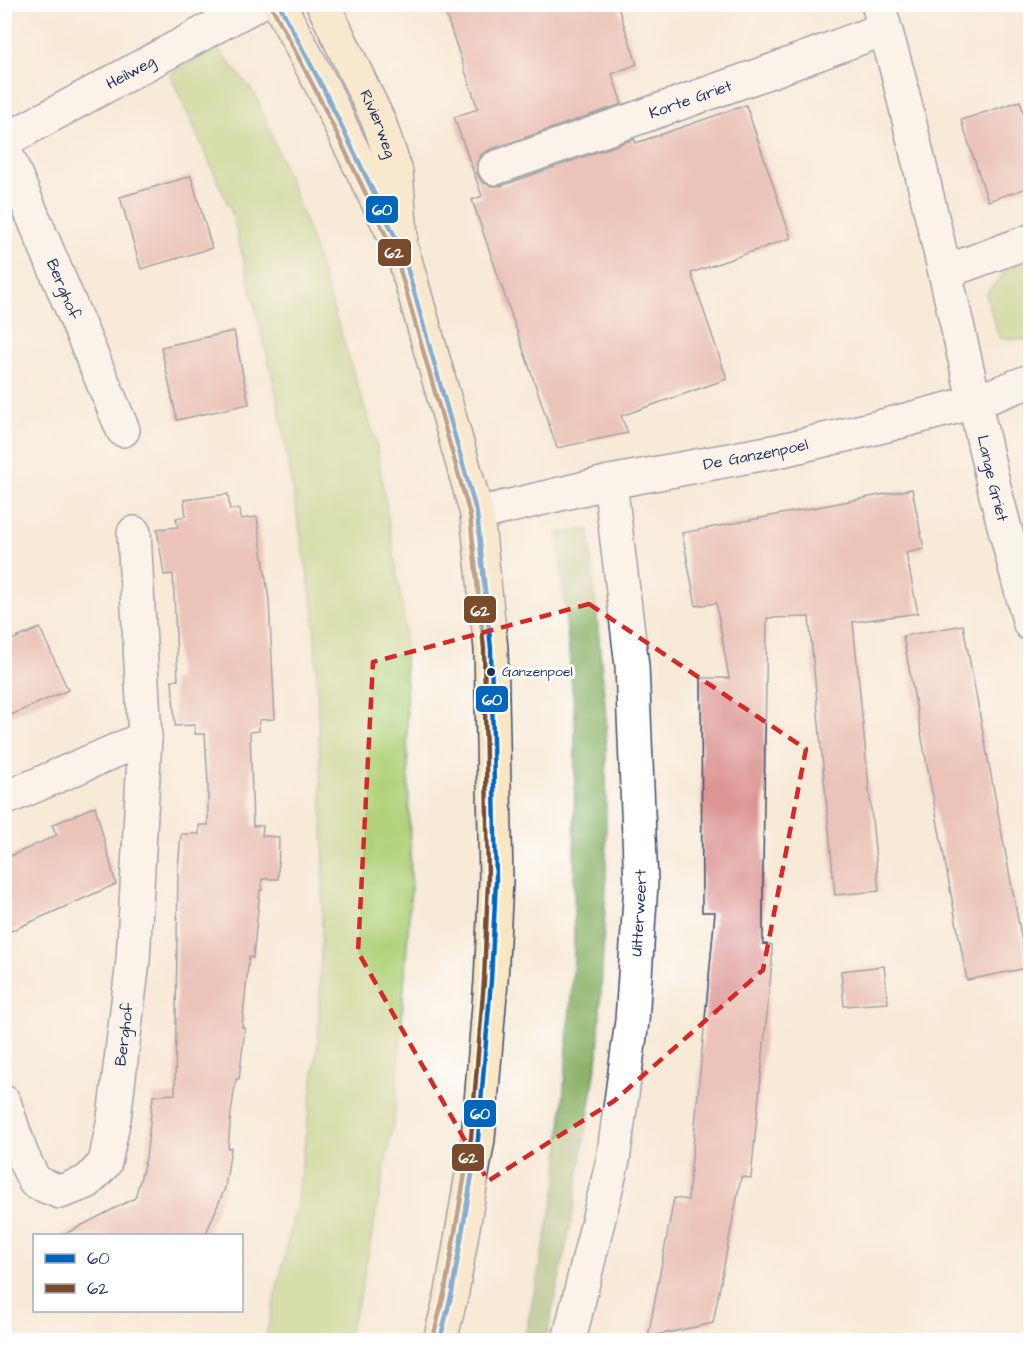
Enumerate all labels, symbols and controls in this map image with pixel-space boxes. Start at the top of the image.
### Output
street label: Heilweg [102,50,160,95]
street label: Korte Griet [646,75,735,124]
street label: Rivierweg [354,86,401,161]
line badge: 60 [365,195,399,224]
text: 60 [372,199,392,221]
line badge: 62 [377,238,412,267]
text: 62 [384,242,404,264]
street label: Berghof [41,255,86,323]
street label: De Ganzenpoel [701,433,810,476]
street label: Lange Griet [972,433,1014,524]
line badge: 62 [463,595,497,624]
text: 62 [470,600,490,622]
place label: Ganzenpoel [502,662,573,682]
marker: Ganzenpoel [485,666,497,678]
line badge: 60 [475,685,509,713]
text: 60 [482,689,502,711]
street label: Uitterweert [625,868,652,957]
street label: Berghof [109,1001,139,1067]
line badge: 60 [463,1099,497,1128]
text: 60 [470,1103,490,1125]
line badge: 62 [451,1143,485,1172]
text: 62 [458,1147,478,1169]
legend [33,1234,243,1312]
text: 60 [87,1246,110,1271]
text: 62 [87,1276,109,1301]

